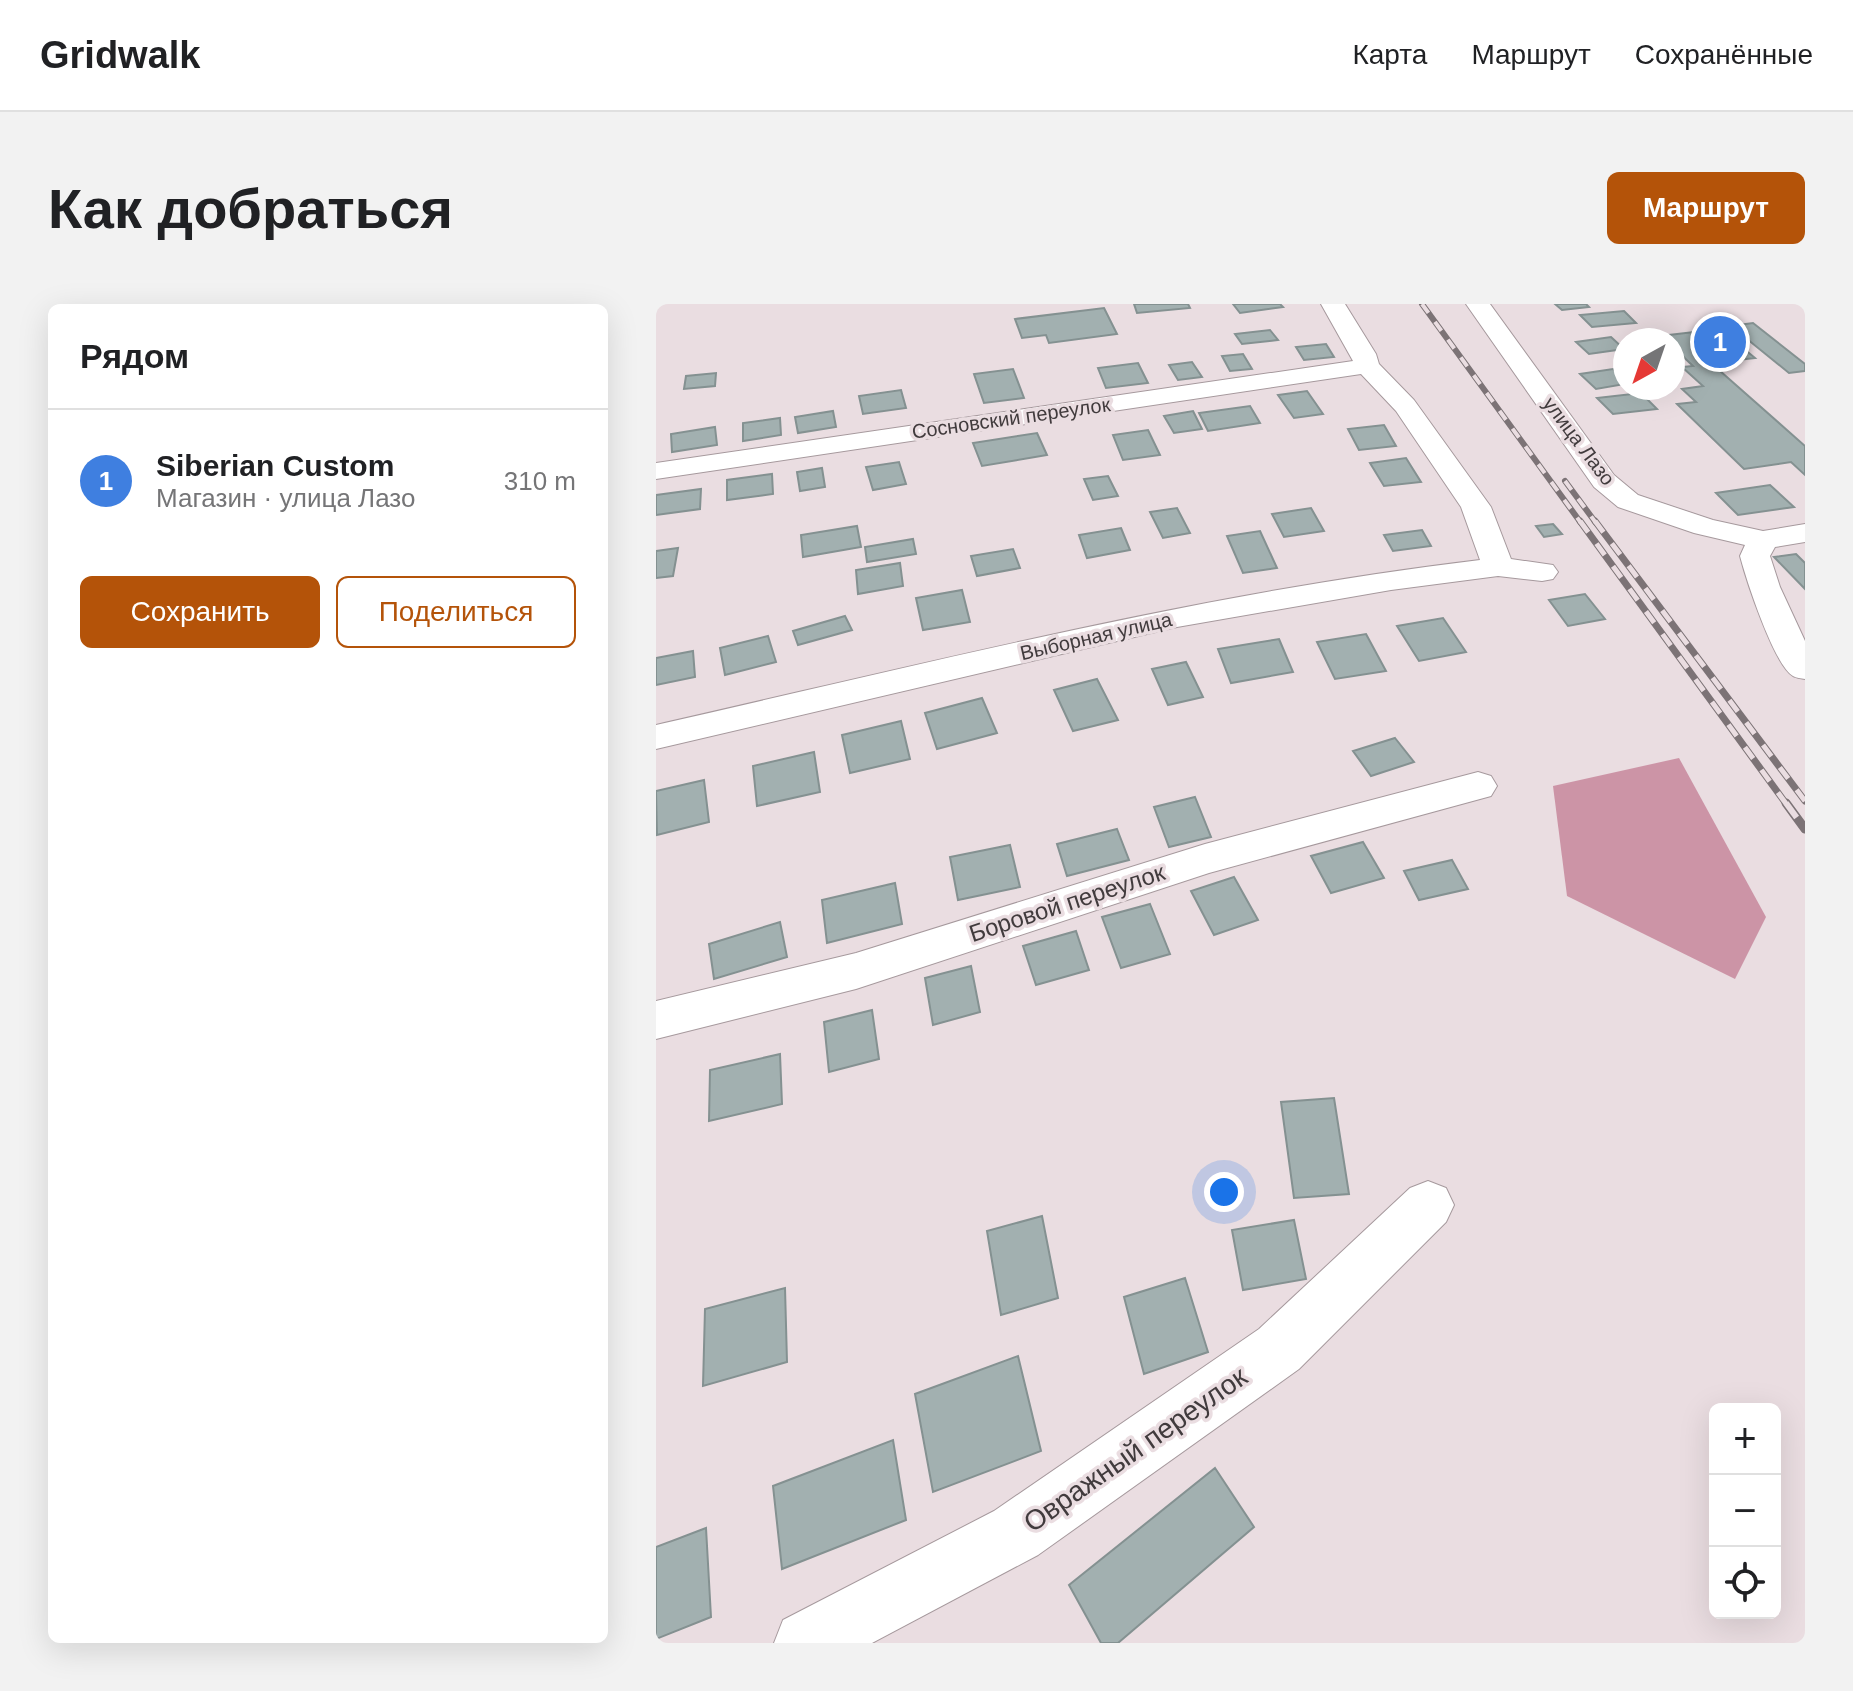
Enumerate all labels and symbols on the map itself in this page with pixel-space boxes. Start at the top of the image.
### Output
pin: 1 [1694,312,1746,372]
north arrow [1613,328,1685,400]
street label: Сосновский переулок [910,393,1112,443]
street label: улица Лазо [1539,393,1619,489]
street label: Выборная улица [1018,608,1175,664]
street label: Боровой переулок [966,858,1169,947]
your location [1204,1172,1244,1212]
street label: Овражный переулок [1018,1360,1253,1538]

